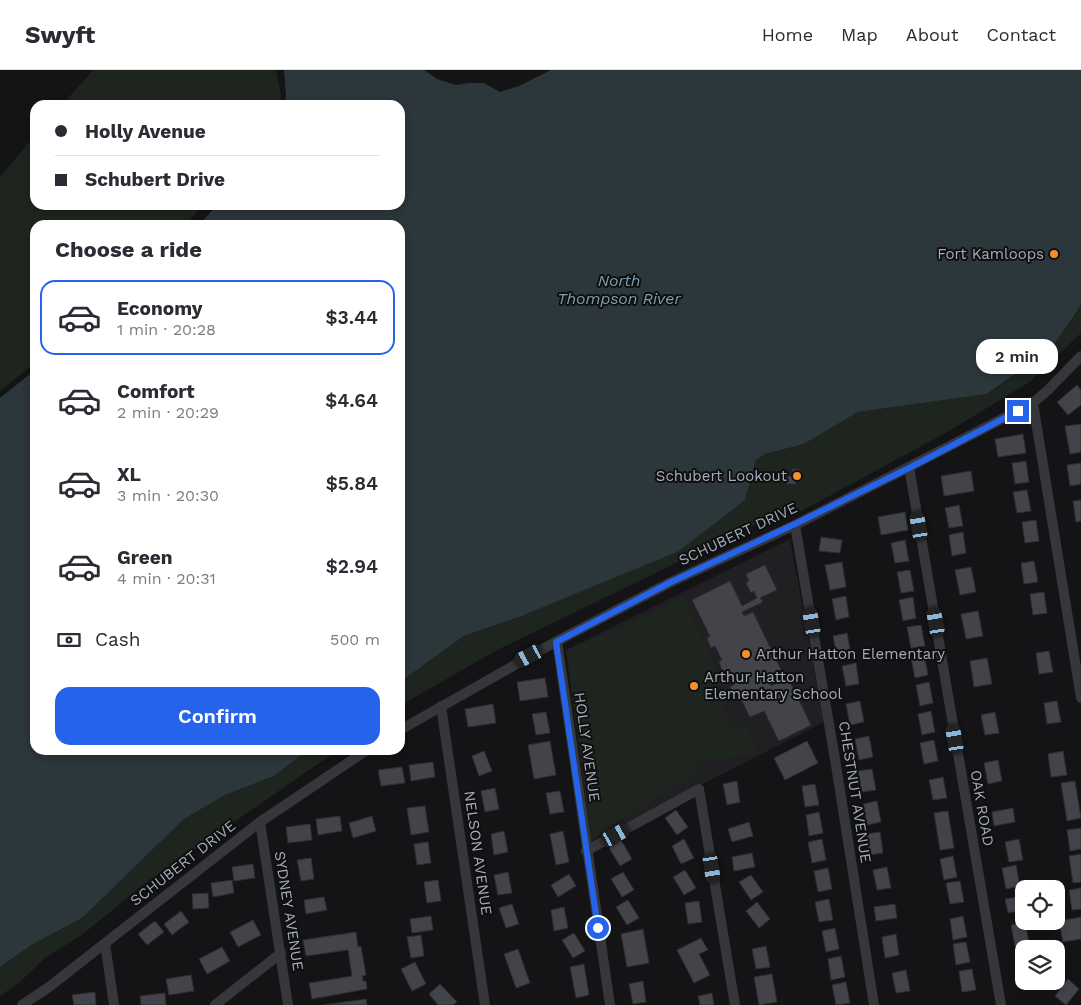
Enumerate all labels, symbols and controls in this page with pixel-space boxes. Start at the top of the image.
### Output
text: Swyft [25,21,95,49]
text: Home [762,24,813,45]
text: Map [841,24,878,45]
text: About [906,24,958,45]
text: Contact [986,24,1056,45]
text: Holly Avenue [85,120,206,143]
text: Schubert Drive [85,168,225,191]
text: Choose a ride [55,237,202,262]
place label: Fort Kamloops [937,245,1044,263]
marker: Fort Kamloops [1048,248,1060,260]
water label: North Thompson River [557,271,681,308]
icon: car [57,295,102,340]
text: Economy [117,297,202,320]
text: $3.44 [325,306,378,329]
text: 1 min · 20:28 [117,320,216,339]
callout: 2 min [977,338,1059,374]
text: 2 min [995,347,1039,366]
icon: car [57,378,102,423]
text: Comfort [117,380,195,403]
text: $4.64 [325,389,378,412]
route end [1007,400,1029,422]
text: 2 min · 20:29 [117,403,219,422]
icon: car [57,461,102,506]
text: XL [117,463,141,486]
place label: Schubert Lookout [656,467,788,485]
marker: Schubert Lookout [791,470,803,482]
text: $5.84 [326,472,378,495]
text: 3 min · 20:30 [117,486,219,505]
street label: SCHUBERT DRIVE [676,499,800,569]
car [909,510,928,542]
icon: car [57,544,102,589]
text: Green [117,546,173,569]
text: $2.94 [326,555,378,578]
text: 4 min · 20:31 [117,569,216,588]
car [802,606,821,638]
car [926,606,945,638]
icon: cash [55,626,83,654]
text: Cash [95,628,141,651]
text: 500 m [330,630,380,649]
car [512,642,545,670]
place label: Arthur Hatton Elementary [756,645,945,663]
marker: Arthur Hatton Elementary [740,648,752,660]
place label: Arthur Hatton Elementary School [704,668,843,703]
marker: Arthur Hatton Elementary School [688,680,700,692]
button: Confirm [55,687,380,745]
street label: HOLLY AVENUE [570,691,604,803]
street label: CHESTNUT AVENUE [835,720,875,864]
car [945,723,964,755]
street label: OAK ROAD [966,768,998,848]
street label: NELSON AVENUE [460,790,496,916]
street label: SCHUBERT DRIVE [127,816,239,910]
car [599,821,632,849]
street label: SYDNEY AVENUE [271,850,307,972]
car [702,852,721,884]
map controls [1015,880,1065,990]
button: locate [1015,880,1065,930]
route start [587,917,609,939]
button: layers [1015,940,1065,990]

